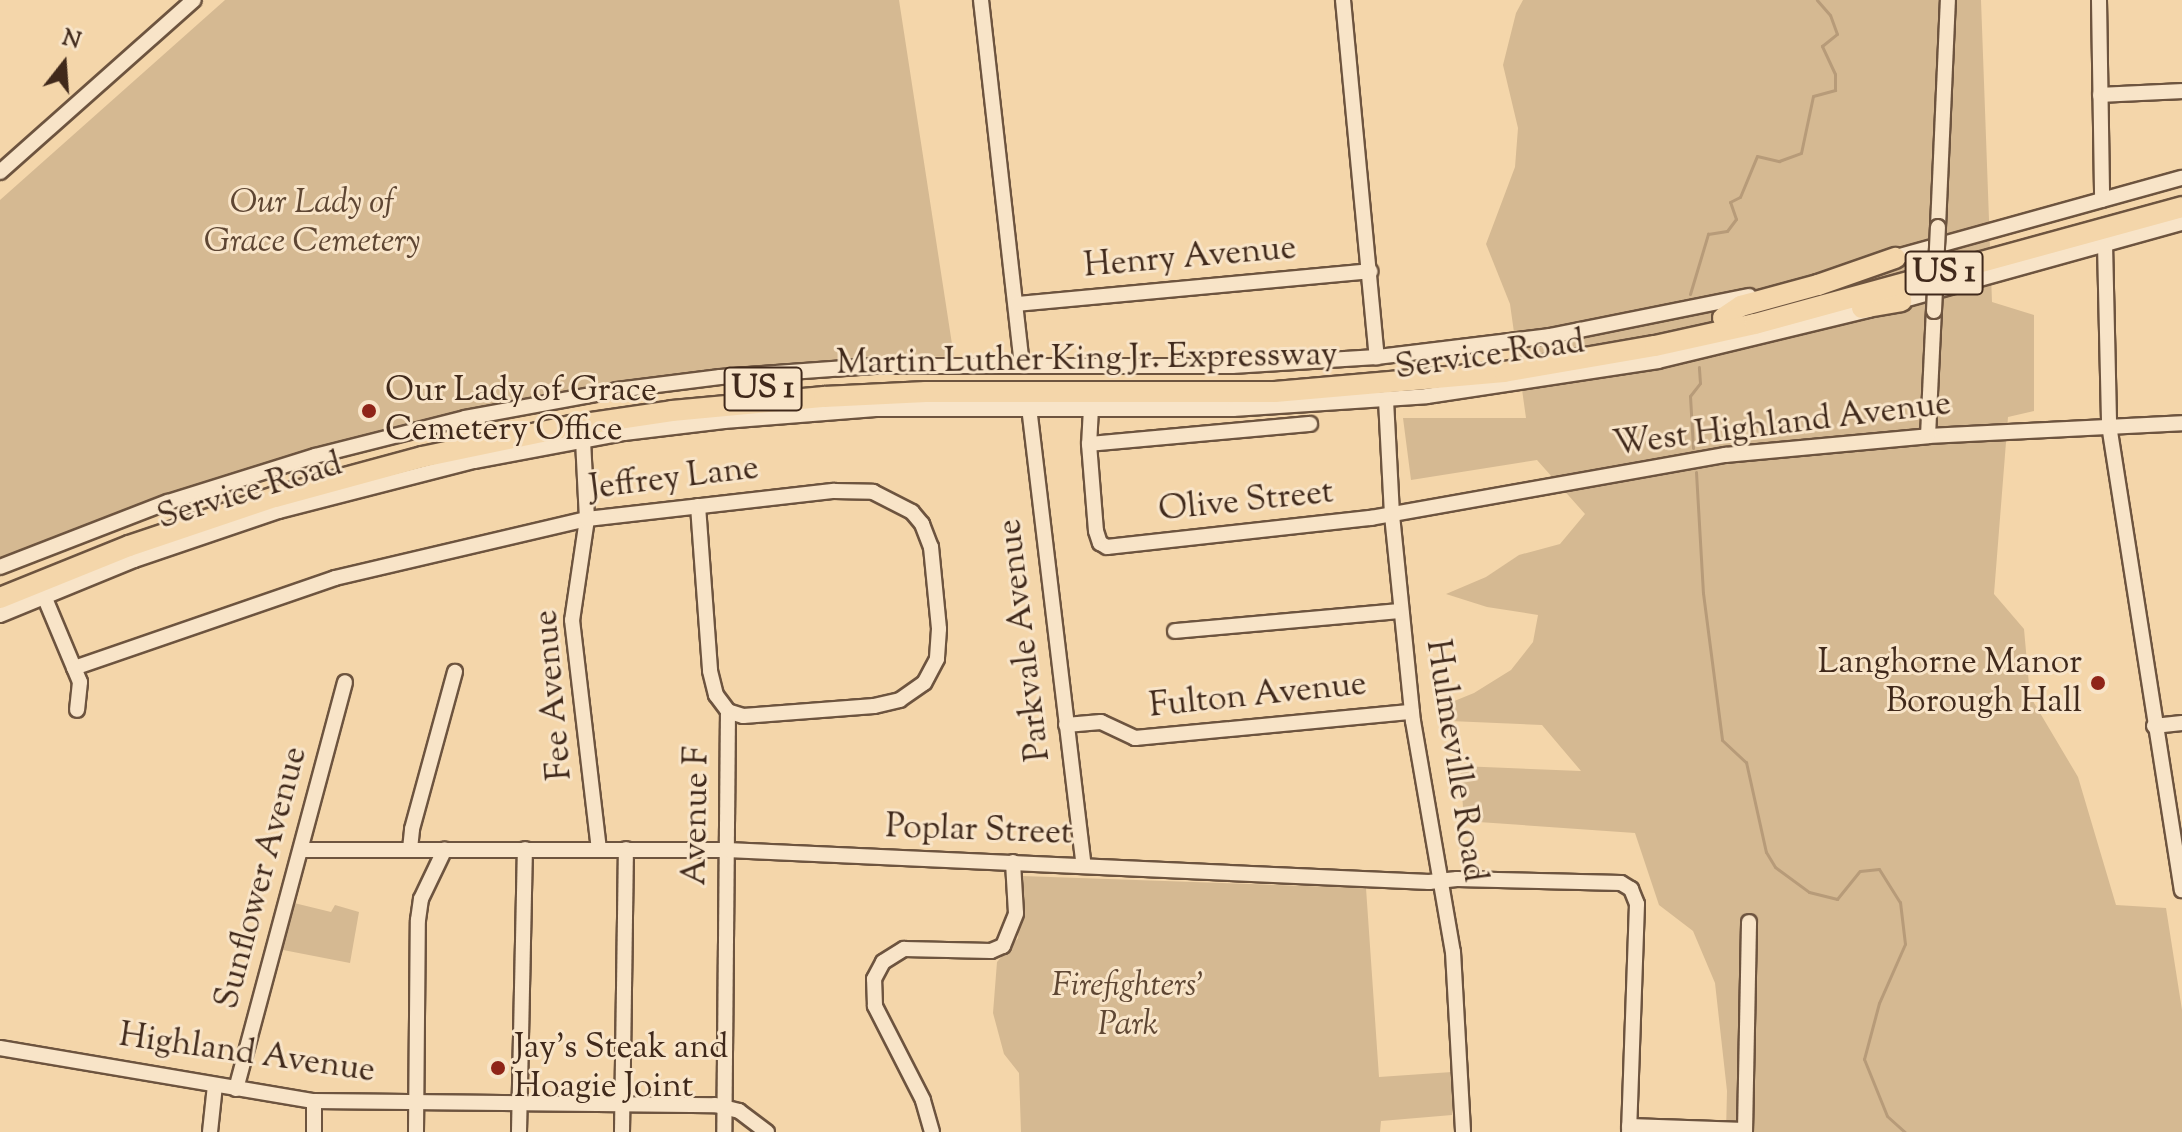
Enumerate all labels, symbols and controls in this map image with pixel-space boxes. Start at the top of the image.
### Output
text: N [58,23,84,59]
north arrow [24,24,104,104]
park label: Our Lady of Grace Cemetery [204,183,420,262]
street label: Henry Avenue [1082,228,1298,288]
road number: US 1 [1904,245,1984,301]
street label: Service Road [1393,323,1587,389]
street label: Martin Luther King Jr. Expressway [836,335,1338,385]
road number: US 1 [723,361,803,417]
place label: Our Lady of Grace Cemetery Office [385,371,657,450]
street label: West Highland Avenue [1611,384,1953,466]
marker: Our Lady of Grace Cemetery Office [360,402,378,420]
street label: Service Road [153,445,347,539]
street label: Jeffrey Lane [587,448,761,510]
street label: Olive Street [1157,473,1335,531]
street label: Parkvale Avenue [990,517,1060,763]
street label: Fee Avenue [526,608,582,782]
street label: Hulmeville Road [1416,637,1494,885]
place label: Langhorne Manor Borough Hall [1818,643,2082,722]
street label: Fulton Avenue [1147,664,1369,728]
marker: Langhorne Manor Borough Hall [2089,674,2107,692]
street label: Sunflower Avenue [207,742,317,1014]
street label: Avenue F [675,746,719,886]
street label: Poplar Street [885,807,1073,855]
park label: Firefighters' Park [1052,966,1204,1046]
street label: Highland Avenue [116,1016,378,1092]
place label: Jay's Steak and Hoagie Joint [514,1028,728,1108]
marker: Jay's Steak and Hoagie Joint [489,1059,507,1077]

